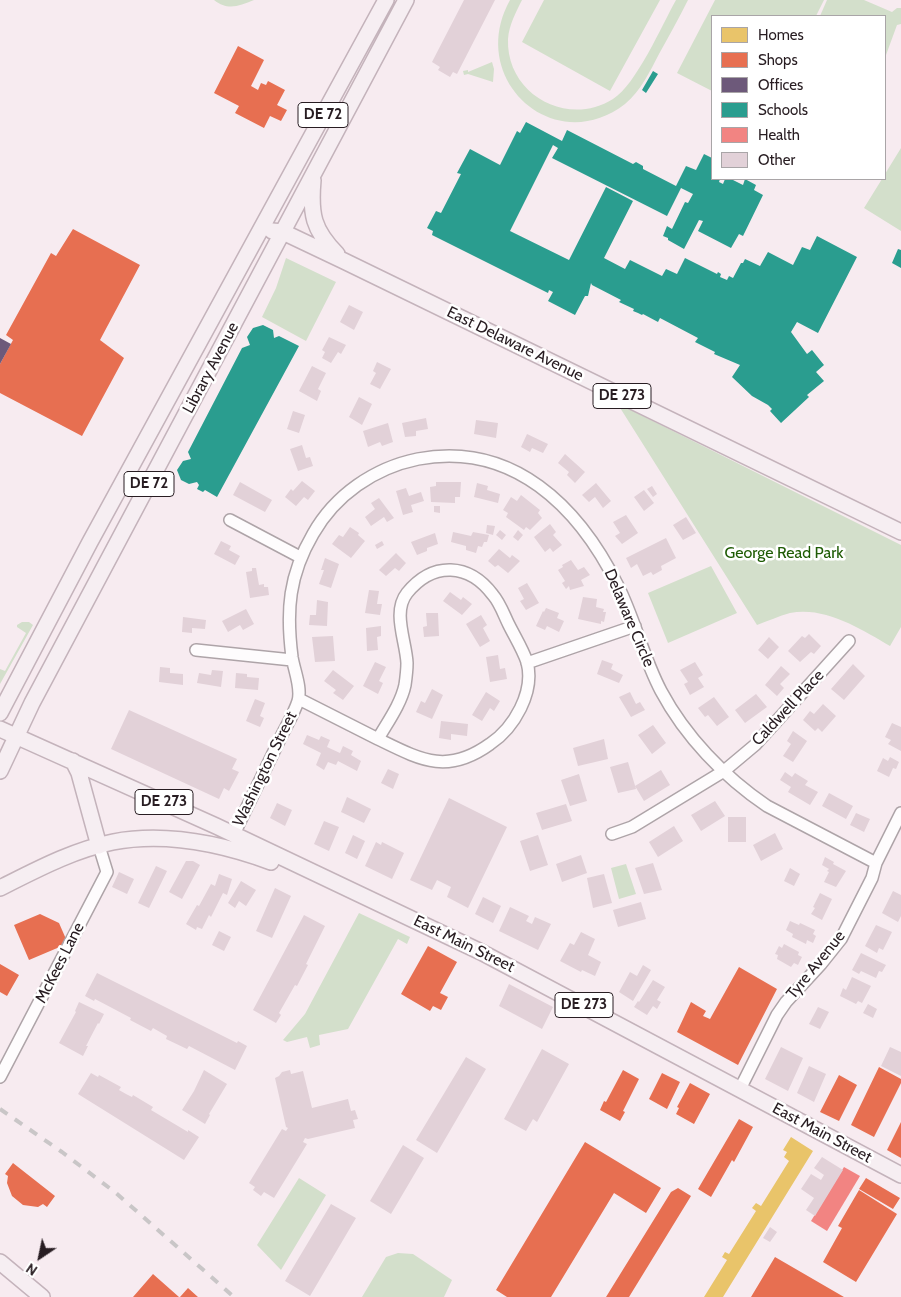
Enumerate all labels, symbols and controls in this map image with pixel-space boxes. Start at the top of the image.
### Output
legend [711,15,886,180]
text: Homes [758,26,804,44]
text: Shops [758,51,798,69]
text: Offices [758,76,803,94]
text: Schools [758,101,808,119]
road number: DE 72 [298,102,348,128]
text: Health [758,126,800,144]
text: Other [758,151,795,169]
street label: East Delaware Avenue [444,303,586,385]
street label: Library Avenue [179,319,243,417]
road number: DE 273 [593,384,651,408]
road number: DE 72 [124,472,174,496]
park label: George Read Park [725,543,843,563]
street label: Delaware Circle [600,566,658,670]
street label: Caldwell Place [748,666,828,750]
street label: Washington Street [229,708,301,830]
road number: DE 273 [135,790,193,814]
street label: East Main Street [410,911,518,977]
street label: McKees Lane [31,919,89,1007]
street label: Tyre Avenue [783,927,849,1003]
road number: DE 273 [555,992,613,1018]
street label: East Main Street [769,1099,875,1167]
north arrow [15,1232,65,1282]
text: N [22,1259,41,1280]

